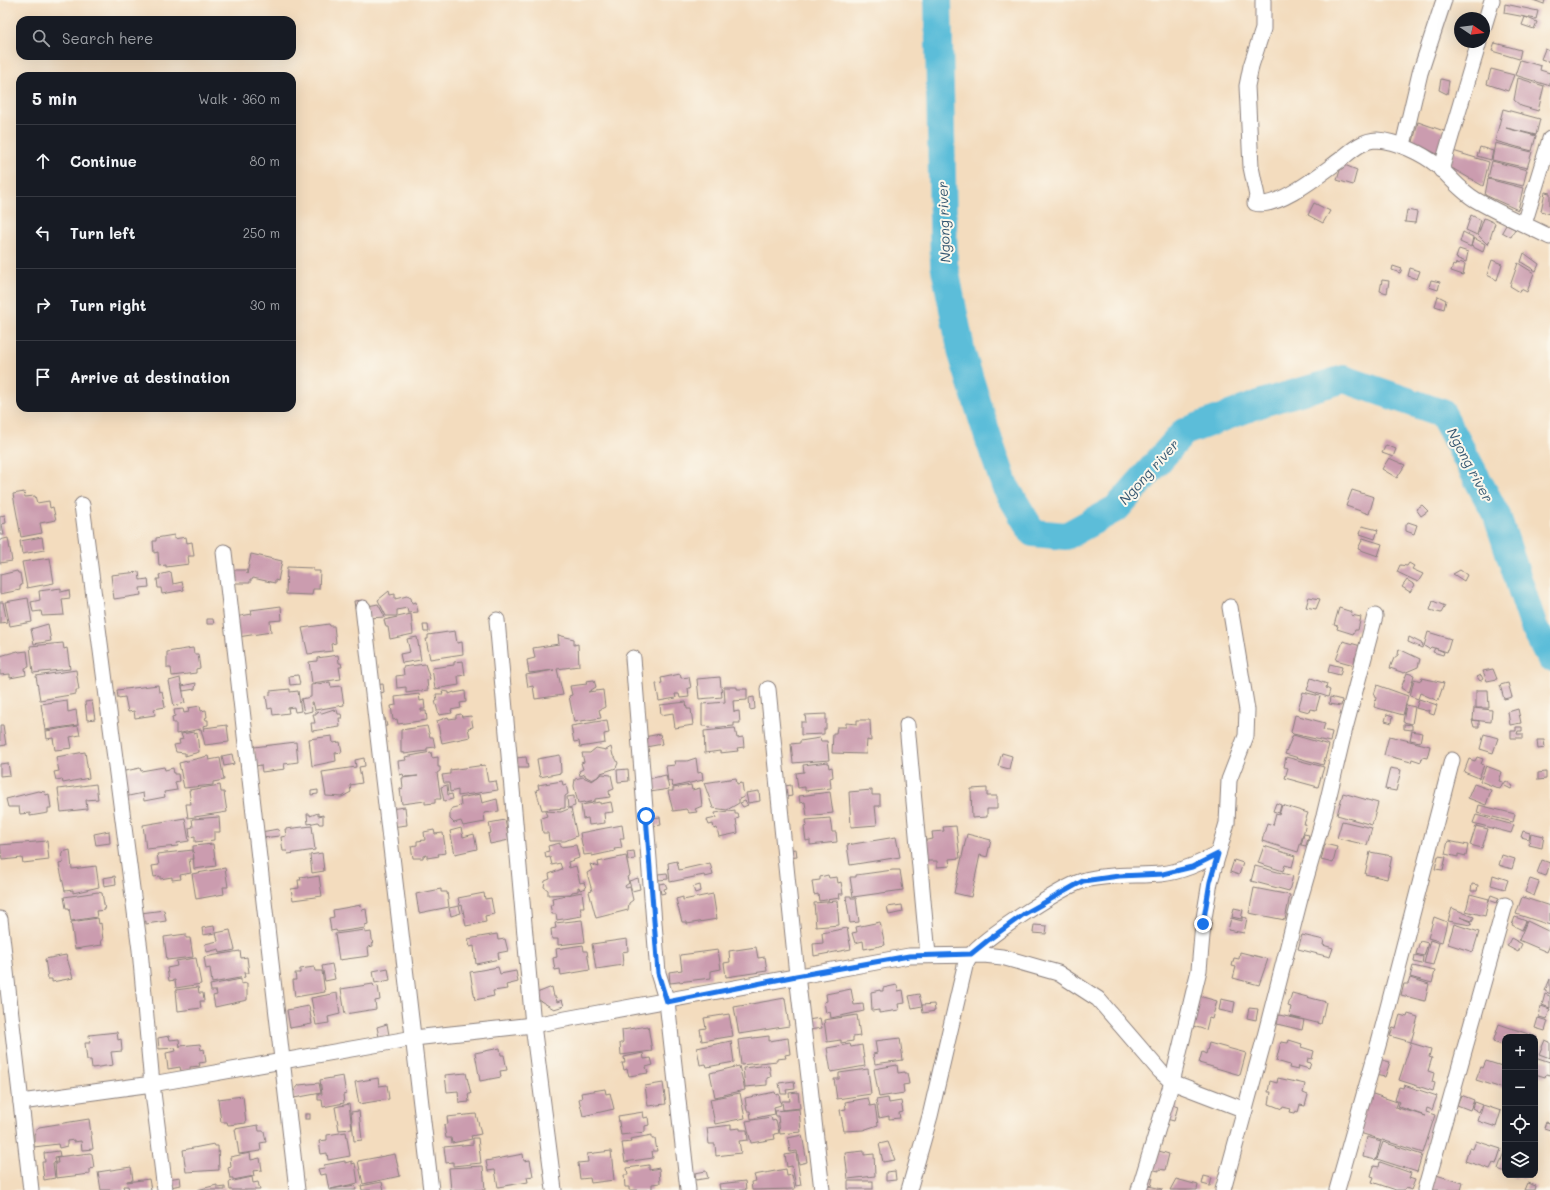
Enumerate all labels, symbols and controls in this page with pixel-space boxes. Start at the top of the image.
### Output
north arrow [1454,12,1490,48]
search box [16,16,296,60]
icon: search [30,27,52,49]
text: Search here [62,28,153,48]
text: 5 min [32,87,77,109]
text: Walk · 360 m [198,90,280,107]
icon: ahead [32,150,54,172]
text: Continue [70,151,137,171]
text: 80 m [250,152,280,169]
water label: Ngong river [933,181,954,263]
icon: left [32,222,54,244]
text: Turn left [70,223,135,243]
text: 250 m [243,224,280,241]
icon: right [32,294,54,316]
text: Turn right [70,295,147,315]
text: 30 m [250,296,280,313]
icon: arrive [32,366,54,388]
text: Arrive at destination [70,367,230,387]
water label: Ngong river [1443,424,1498,505]
water label: Ngong river [1114,435,1183,508]
route start [637,807,655,825]
route end [1194,915,1212,933]
map controls [1502,1034,1538,1178]
button: + [1502,1034,1538,1070]
button: − [1502,1070,1538,1106]
button: locate [1502,1106,1538,1142]
button: layers [1502,1142,1538,1178]

